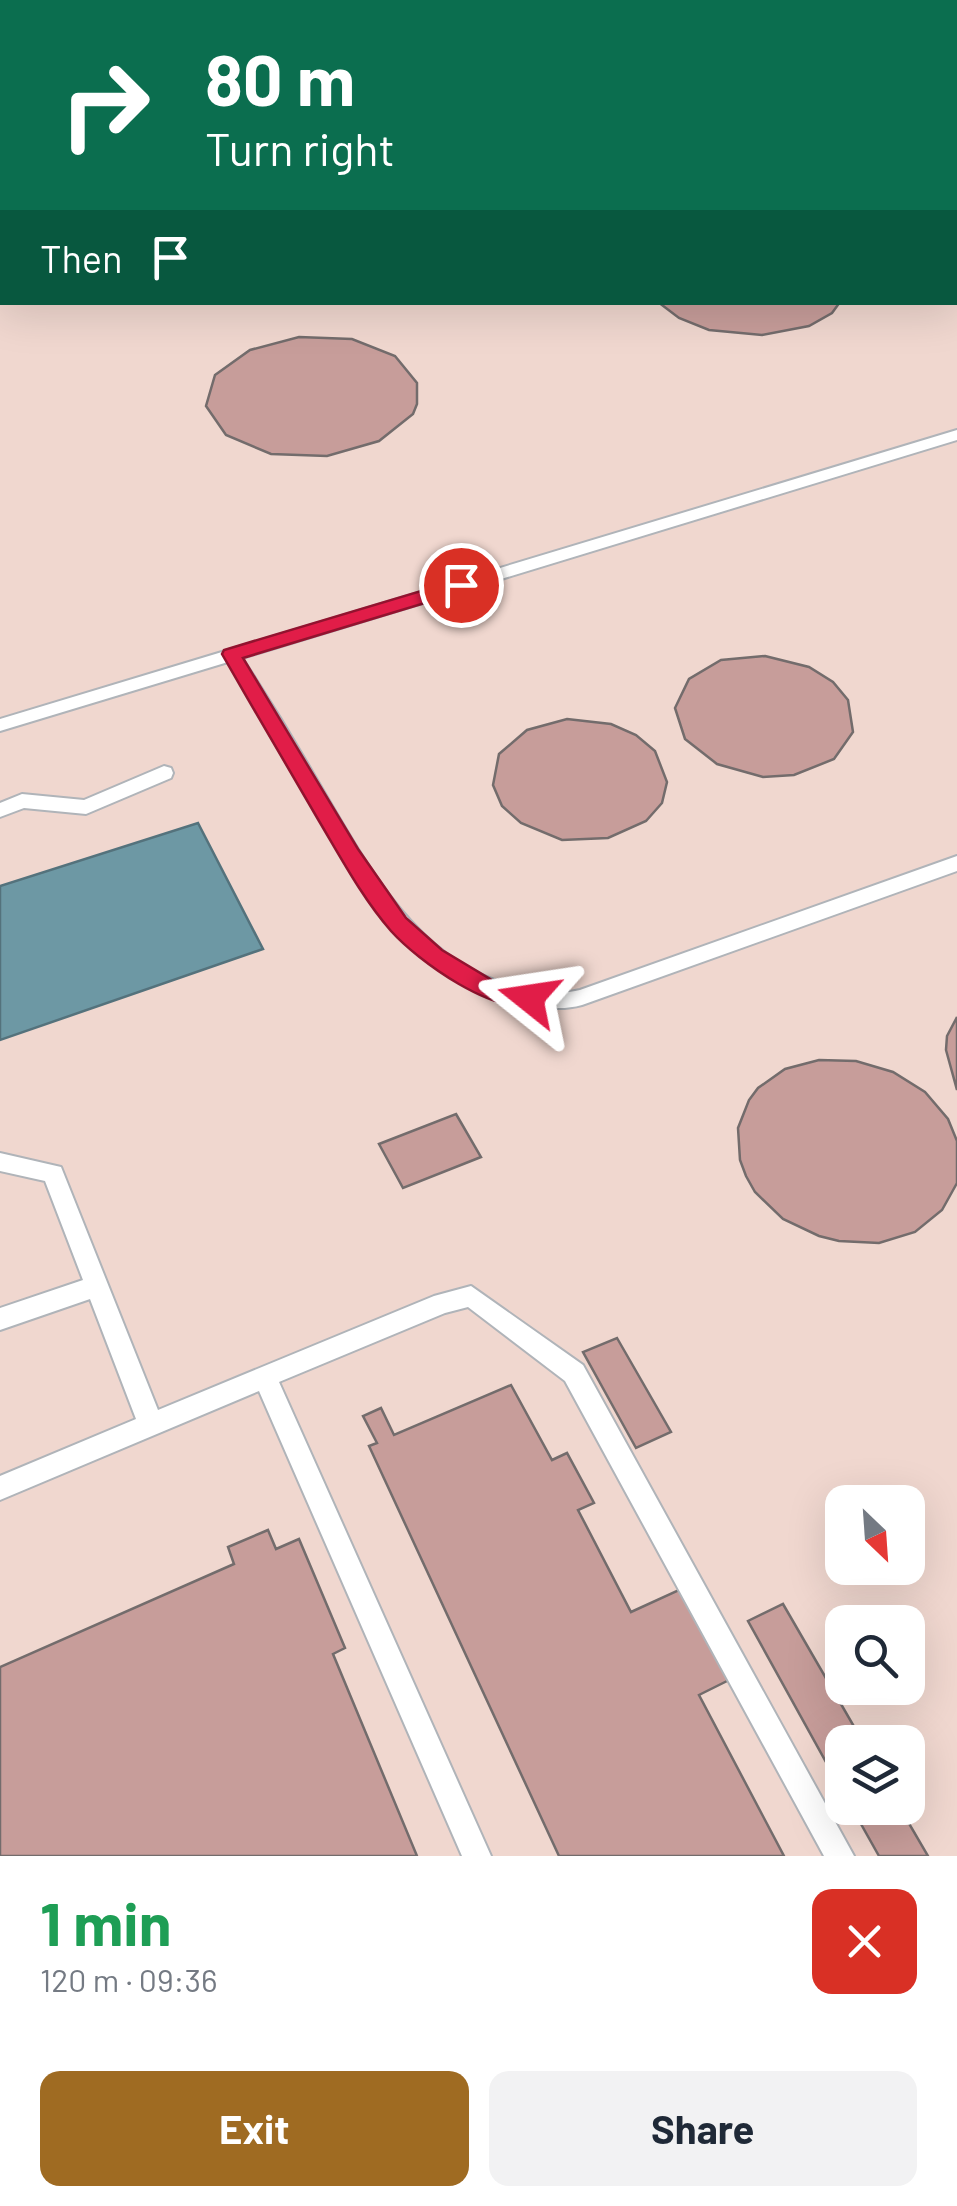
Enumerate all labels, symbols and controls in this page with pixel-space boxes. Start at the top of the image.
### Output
text: 80 m [205,36,355,120]
icon: right [40,40,170,170]
text: Turn right [205,121,395,175]
icon: arrive [143,230,198,285]
text: Then [40,235,123,281]
pin [419,543,504,628]
icon: arrive [434,558,489,613]
position arrow [477,946,581,1050]
north arrow [825,1485,925,1585]
map controls [825,1485,925,1825]
button: search [825,1605,925,1705]
button: layers [825,1725,925,1825]
text: 1 min [40,1886,171,1958]
button: close [812,1889,917,1994]
text: 120 m · 09:36 [40,1960,217,1998]
button: Exit [40,2071,469,2186]
button: Share [489,2071,917,2186]

